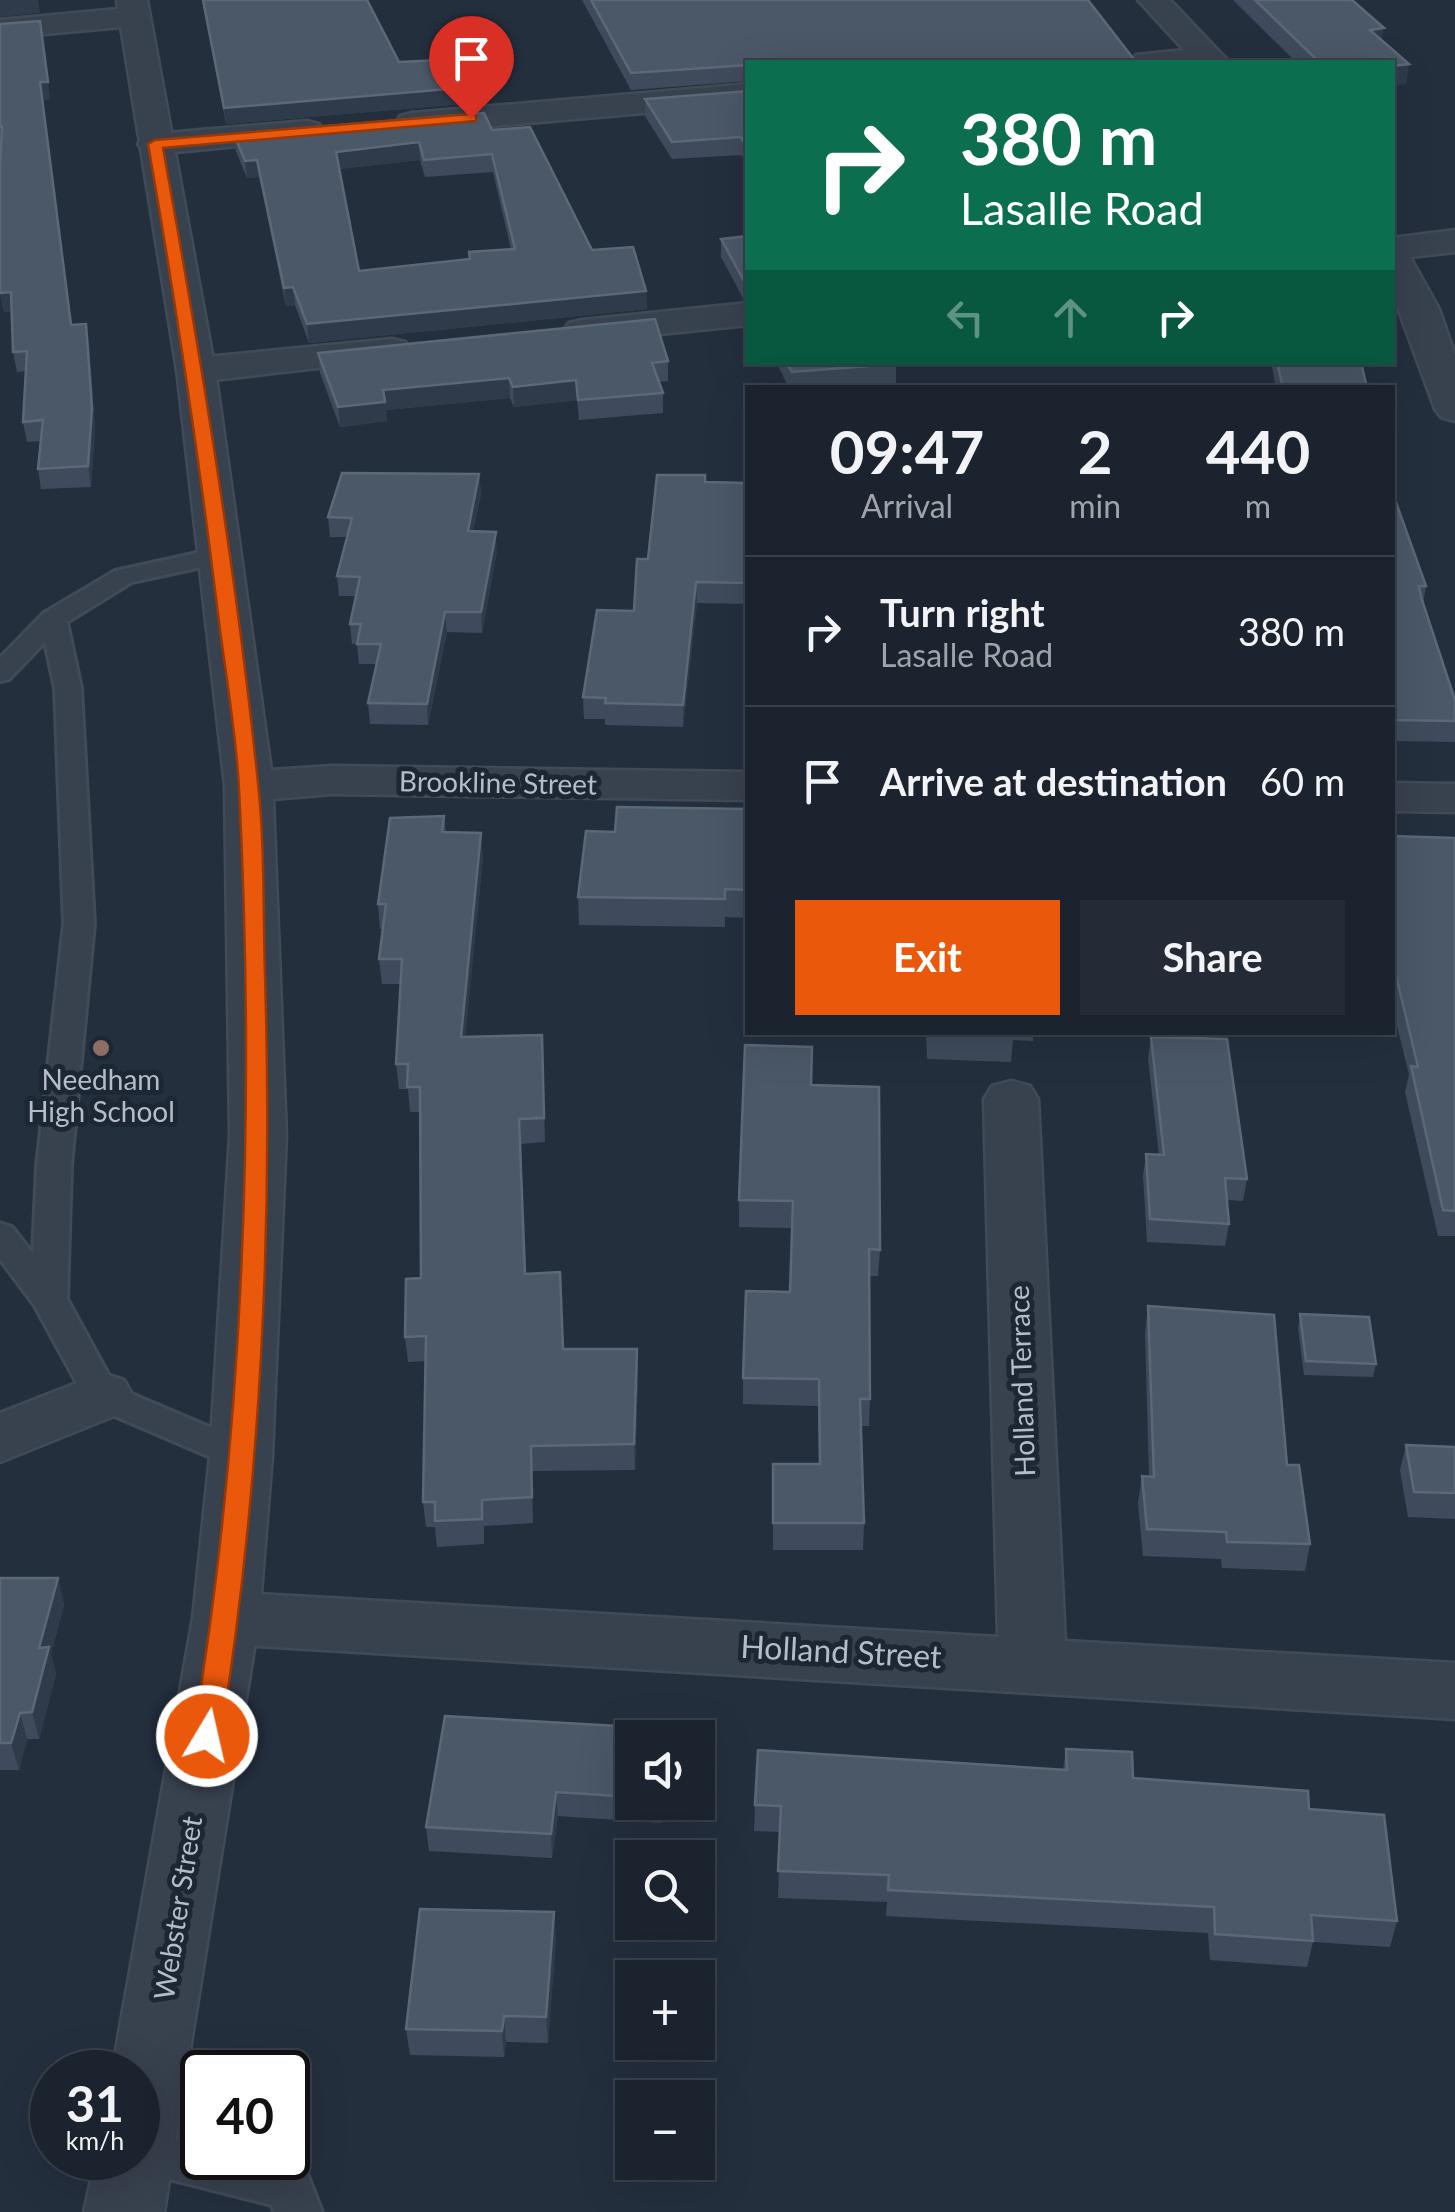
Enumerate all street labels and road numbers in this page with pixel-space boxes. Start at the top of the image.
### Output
street label: Brookline Street [399,763,597,801]
street label: Holland Terrace [1001,1285,1041,1477]
street label: Holland Street [740,1626,943,1675]
street label: Webster Street [146,1814,208,2002]

